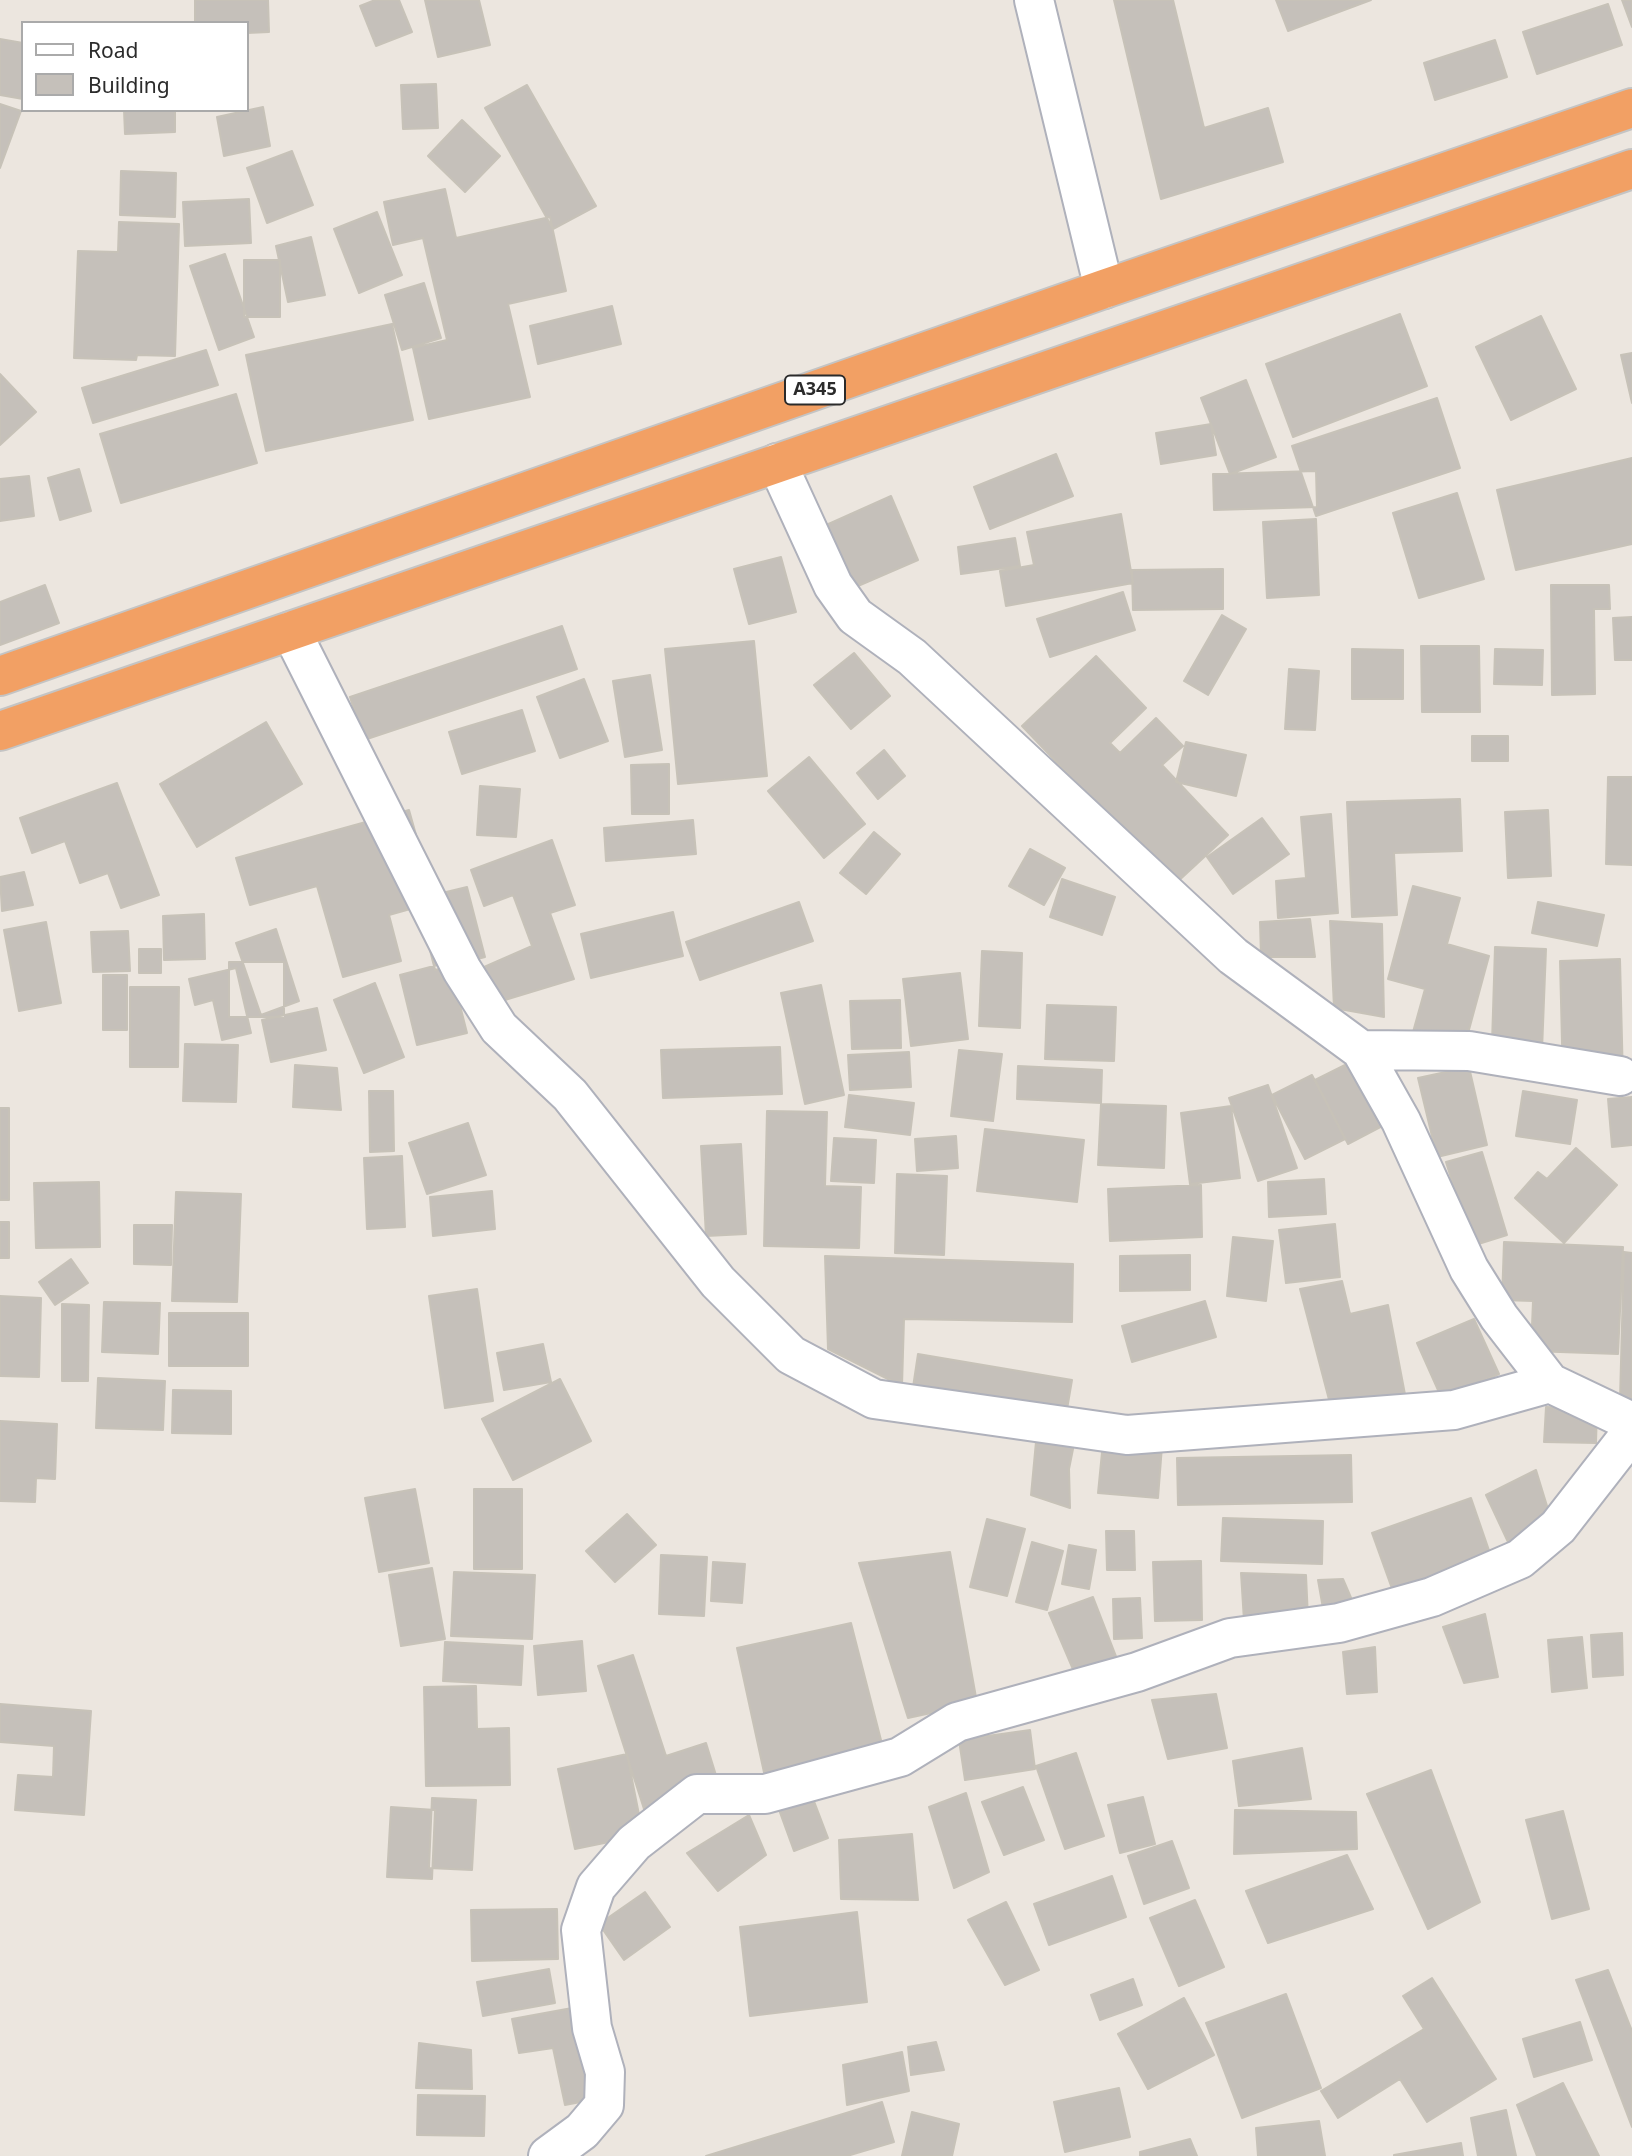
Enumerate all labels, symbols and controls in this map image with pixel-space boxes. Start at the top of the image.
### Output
legend [21,21,248,112]
text: Road [88,36,138,64]
text: Building [88,71,170,99]
road number: A345 [785,376,845,404]

